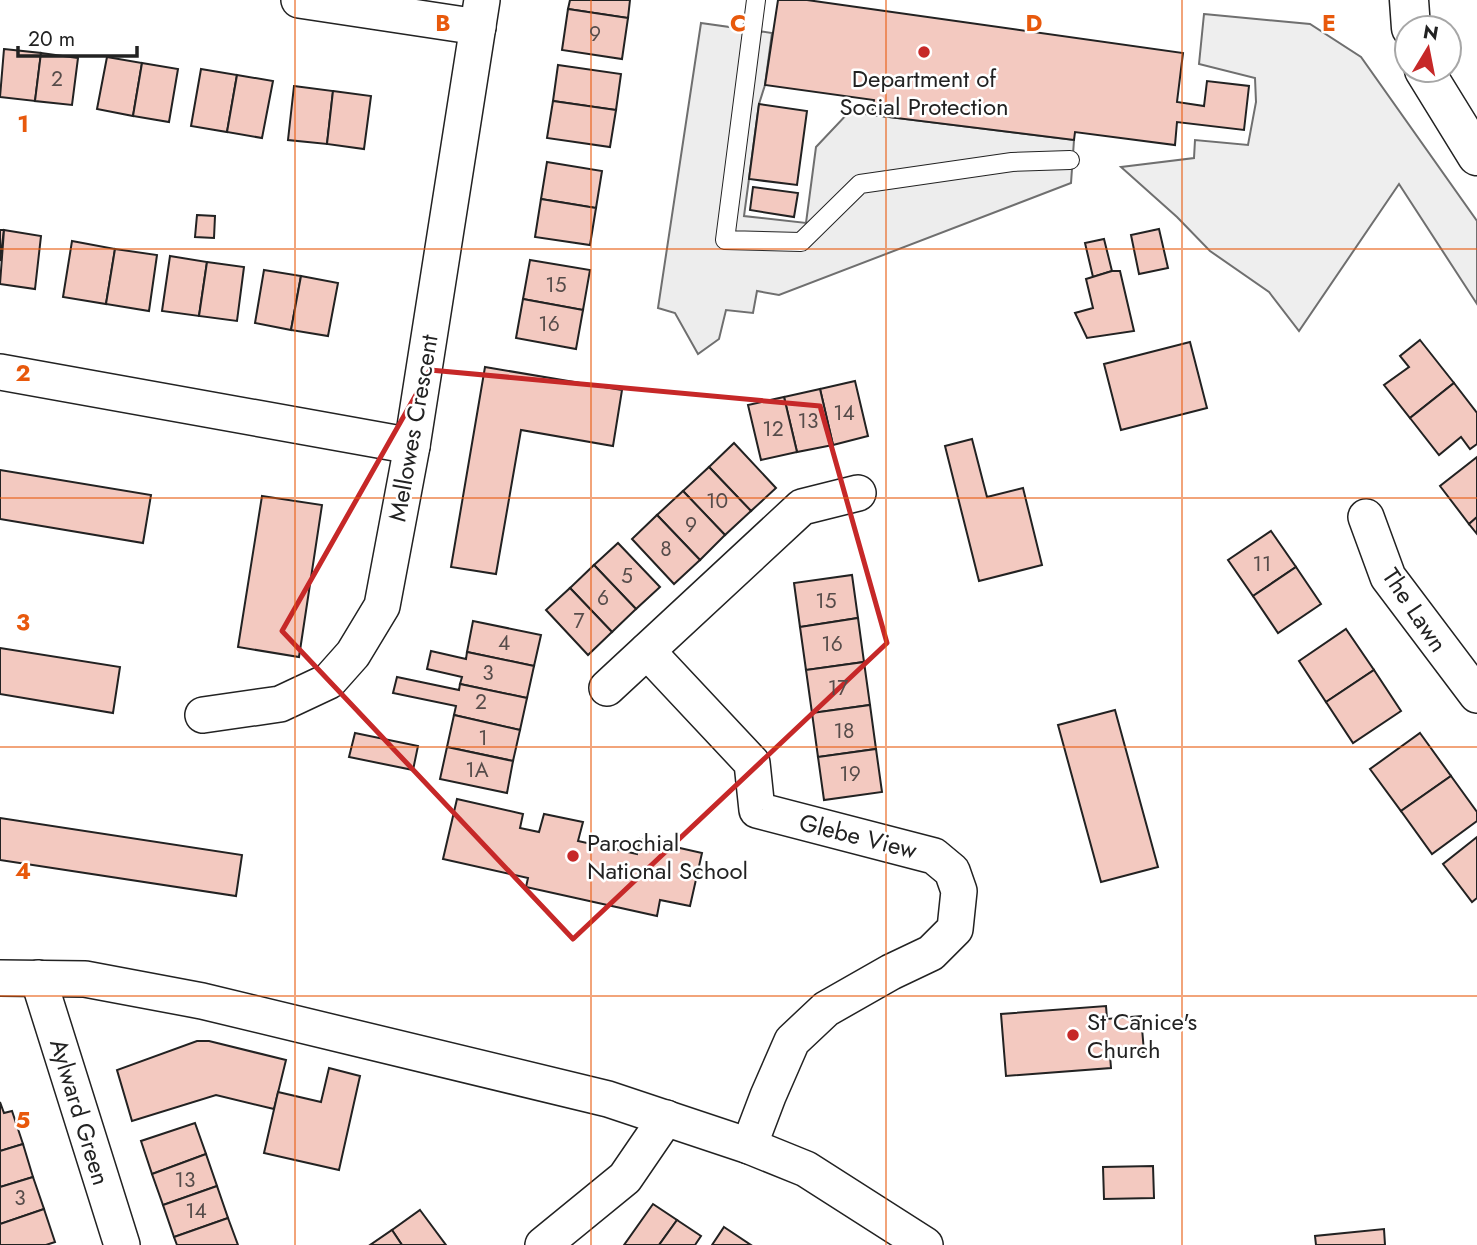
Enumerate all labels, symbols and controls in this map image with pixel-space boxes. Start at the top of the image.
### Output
text: B [435,6,451,40]
text: C [730,6,746,40]
text: D [1026,6,1043,40]
text: E [1322,6,1336,40]
scale bar [18,14,136,58]
north arrow [1393,14,1463,84]
text: N [1421,18,1441,47]
house number: 9 [589,19,601,49]
text: 20 m [28,24,75,54]
marker: Department of Social Protection [916,44,932,60]
place label: Department of Social Protection [839,61,1009,124]
house number: 2 [51,64,63,94]
text: 1 [17,107,29,141]
house number: 15 [545,270,567,300]
house number: 16 [538,309,560,339]
street label: Mellowes Crescent [379,332,447,524]
text: 2 [15,356,31,390]
house number: 14 [833,398,855,428]
house number: 13 [798,406,818,436]
house number: 12 [762,414,784,444]
house number: 10 [706,486,728,516]
house number: 9 [685,510,697,540]
house number: 8 [660,534,672,564]
house number: 11 [1253,549,1271,579]
house number: 5 [621,561,633,591]
street label: The Lawn [1374,561,1456,659]
house number: 6 [597,583,609,613]
house number: 15 [815,586,837,616]
text: 3 [16,605,30,639]
house number: 7 [573,606,585,636]
house number: 4 [498,628,510,658]
house number: 16 [821,629,843,659]
house number: 3 [482,658,494,688]
house number: 17 [828,673,848,703]
house number: 2 [475,687,487,717]
house number: 18 [834,716,854,746]
house number: 1 [478,723,488,753]
house number: 1A [465,755,489,785]
house number: 19 [839,759,861,789]
street label: Glebe View [795,804,921,868]
place label: Parochial National School [587,825,748,888]
marker: Parochial National School [565,848,581,864]
text: 4 [15,854,31,888]
place label: St Canice's Church [1087,1004,1197,1067]
marker: St Canice's Church [1065,1027,1081,1043]
street label: Aylward Green [41,1034,119,1190]
text: 5 [16,1103,30,1137]
house number: 13 [175,1165,195,1195]
house number: 3 [14,1183,26,1213]
house number: 14 [185,1196,207,1226]

